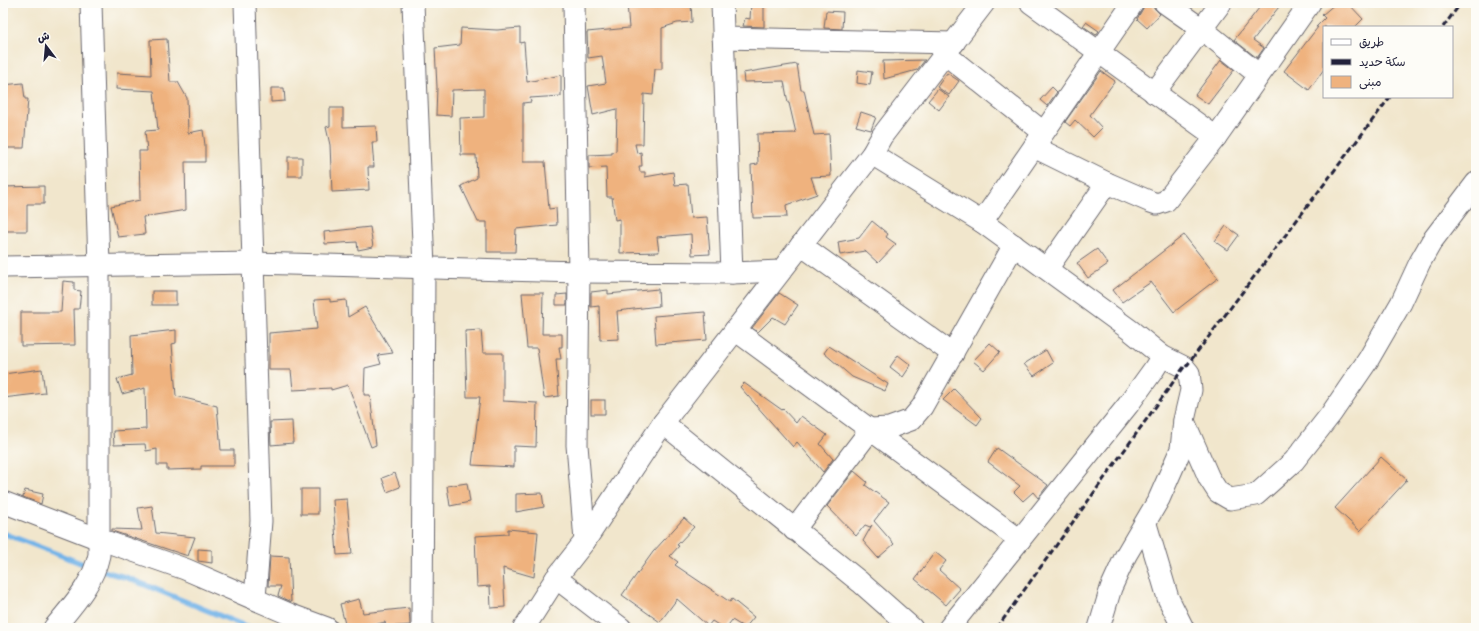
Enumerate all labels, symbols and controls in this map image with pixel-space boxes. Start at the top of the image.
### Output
north arrow [26,26,66,66]
legend [1323,26,1453,98]
text: ش [36,29,51,45]
text: طريق [1359,35,1384,50]
text: سكة حديد [1359,55,1406,70]
text: مبنى [1359,75,1382,90]

